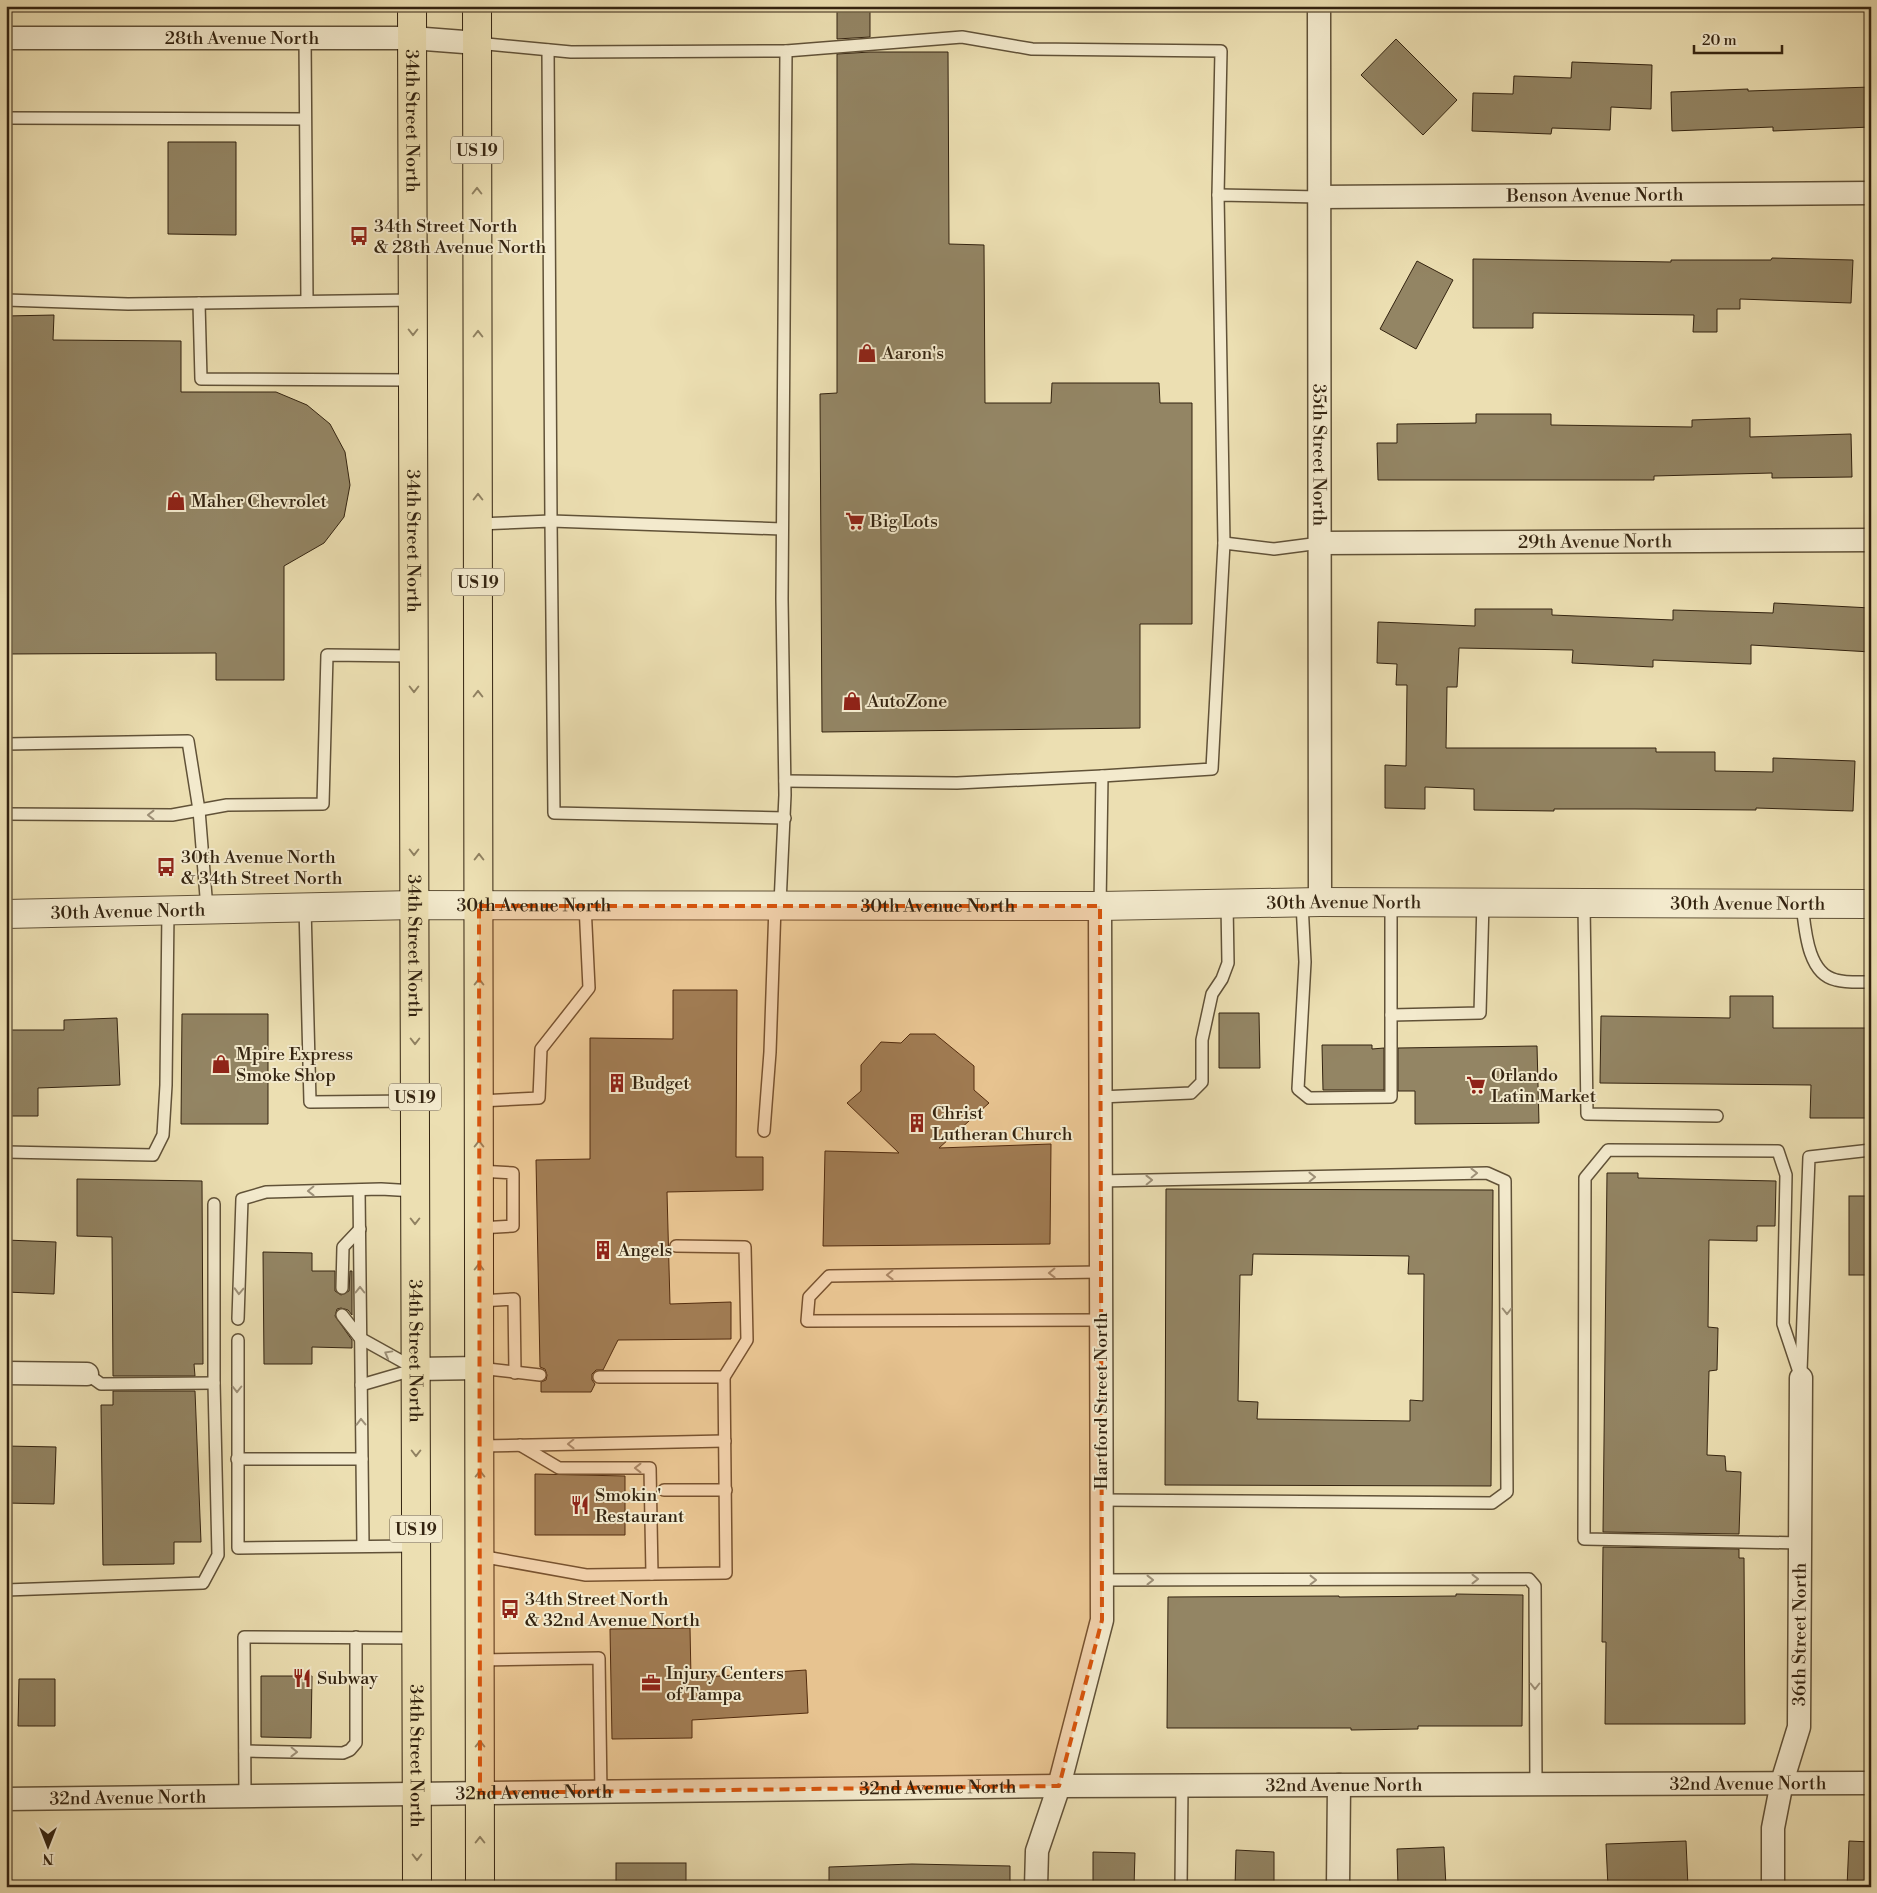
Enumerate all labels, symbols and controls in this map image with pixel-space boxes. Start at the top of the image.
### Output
scale bar [1694,22,1782,54]
street label: 28th Avenue North [165,27,319,50]
text: 20 m [1702,31,1737,50]
street label: 34th Street North [400,49,423,193]
road number: US 19 [451,136,503,164]
street label: Benson Avenue North [1505,183,1684,208]
one-way arrow [472,187,482,195]
place label: 34th Street North & 28th Avenue North [374,215,547,259]
bus stop icon: 34th Street North & 28th Avenue North [348,225,370,247]
one-way arrow [408,328,418,336]
one-way arrow [473,330,483,338]
shop icon: Aaron's [856,342,878,364]
place label: Aaron's [881,342,944,365]
street label: 35th Street North [1307,384,1331,527]
street label: 34th Street North [401,469,425,613]
shop icon: Maher Chevrolet [165,490,187,512]
place label: Maher Chevrolet [191,490,327,513]
one-way arrow [473,493,483,500]
supermarket icon: Big Lots [844,510,866,532]
place label: Big Lots [869,510,938,533]
street label: 29th Avenue North [1518,530,1672,554]
road number: US 19 [452,568,504,596]
one-way arrow [409,686,419,694]
one-way arrow [473,690,483,698]
shop icon: AutoZone [841,690,863,712]
place label: AutoZone [866,690,947,713]
one-way arrow [147,810,154,820]
place label: 30th Avenue North & 34th Street North [181,846,343,890]
one-way arrow [409,848,419,856]
one-way arrow [474,853,484,860]
bus stop icon: 30th Avenue North & 34th Street North [155,856,177,878]
street label: 34th Street North [402,874,426,1018]
street label: 30th Avenue North [1266,891,1422,915]
street label: 30th Avenue North [1670,892,1826,916]
street label: 30th Avenue North [456,894,612,917]
street label: 30th Avenue North [860,895,1016,918]
street label: 30th Avenue North [50,899,206,925]
one-way arrow [474,977,484,985]
one-way arrow [410,1038,420,1045]
place label: Mpire Express Smoke Shop [236,1043,353,1087]
shop icon: Mpire Express Smoke Shop [210,1053,232,1075]
place label: Orlando Latin Market [1491,1064,1597,1108]
building icon: Budget [606,1072,628,1094]
place label: Budget [631,1072,690,1095]
supermarket icon: Orlando Latin Market [1465,1074,1487,1096]
road number: US 19 [389,1084,441,1110]
place label: Christ Lutheran Church [932,1102,1073,1146]
building icon: Christ Lutheran Church [906,1112,928,1134]
one-way arrow [474,1140,484,1148]
one-way arrow [1470,1168,1478,1178]
one-way arrow [1308,1172,1316,1182]
one-way arrow [1146,1175,1153,1185]
one-way arrow [306,1186,314,1196]
one-way arrow [410,1218,420,1225]
building icon: Angels [592,1239,614,1261]
place label: Angels [617,1239,673,1262]
one-way arrow [474,1263,484,1270]
one-way arrow [1048,1268,1056,1278]
one-way arrow [885,1270,893,1280]
street label: 34th Street North [403,1279,427,1423]
one-way arrow [355,1285,365,1293]
one-way arrow [234,1288,244,1296]
one-way arrow [1502,1308,1512,1315]
street label: Hartford Street North [1090,1312,1113,1490]
one-way arrow [384,1350,393,1360]
one-way arrow [232,1386,242,1393]
one-way arrow [356,1418,366,1426]
one-way arrow [567,1438,575,1449]
one-way arrow [411,1450,421,1457]
one-way arrow [634,1463,642,1473]
one-way arrow [475,1470,485,1478]
place label: Smokin' Restaurant [595,1484,685,1528]
restaurant icon: Smokin' Restaurant [569,1494,591,1516]
road number: US 19 [390,1516,442,1542]
street label: 36th Street North [1788,1562,1812,1706]
one-way arrow [1472,1574,1480,1584]
one-way arrow [1147,1575,1155,1585]
one-way arrow [1310,1575,1317,1585]
place label: 34th Street North & 32nd Avenue North [525,1588,700,1632]
bus stop icon: 34th Street North & 32nd Avenue North [499,1598,521,1620]
place label: Injury Centers of Tampa [666,1662,784,1706]
restaurant icon: Subway [291,1667,313,1689]
place label: Subway [317,1667,378,1690]
office icon: Injury Centers of Tampa [640,1672,662,1694]
one-way arrow [1530,1682,1540,1690]
street label: 34th Street North [404,1684,428,1828]
one-way arrow [475,1740,485,1748]
one-way arrow [290,1747,298,1757]
street label: 32nd Avenue North [1669,1772,1827,1796]
street label: 32nd Avenue North [1265,1774,1423,1797]
street label: 32nd Avenue North [859,1776,1017,1800]
street label: 32nd Avenue North [455,1781,613,1805]
street label: 32nd Avenue North [49,1786,207,1810]
north arrow [22,1820,72,1870]
one-way arrow [475,1836,485,1844]
text: N [42,1849,54,1867]
one-way arrow [412,1854,422,1861]

